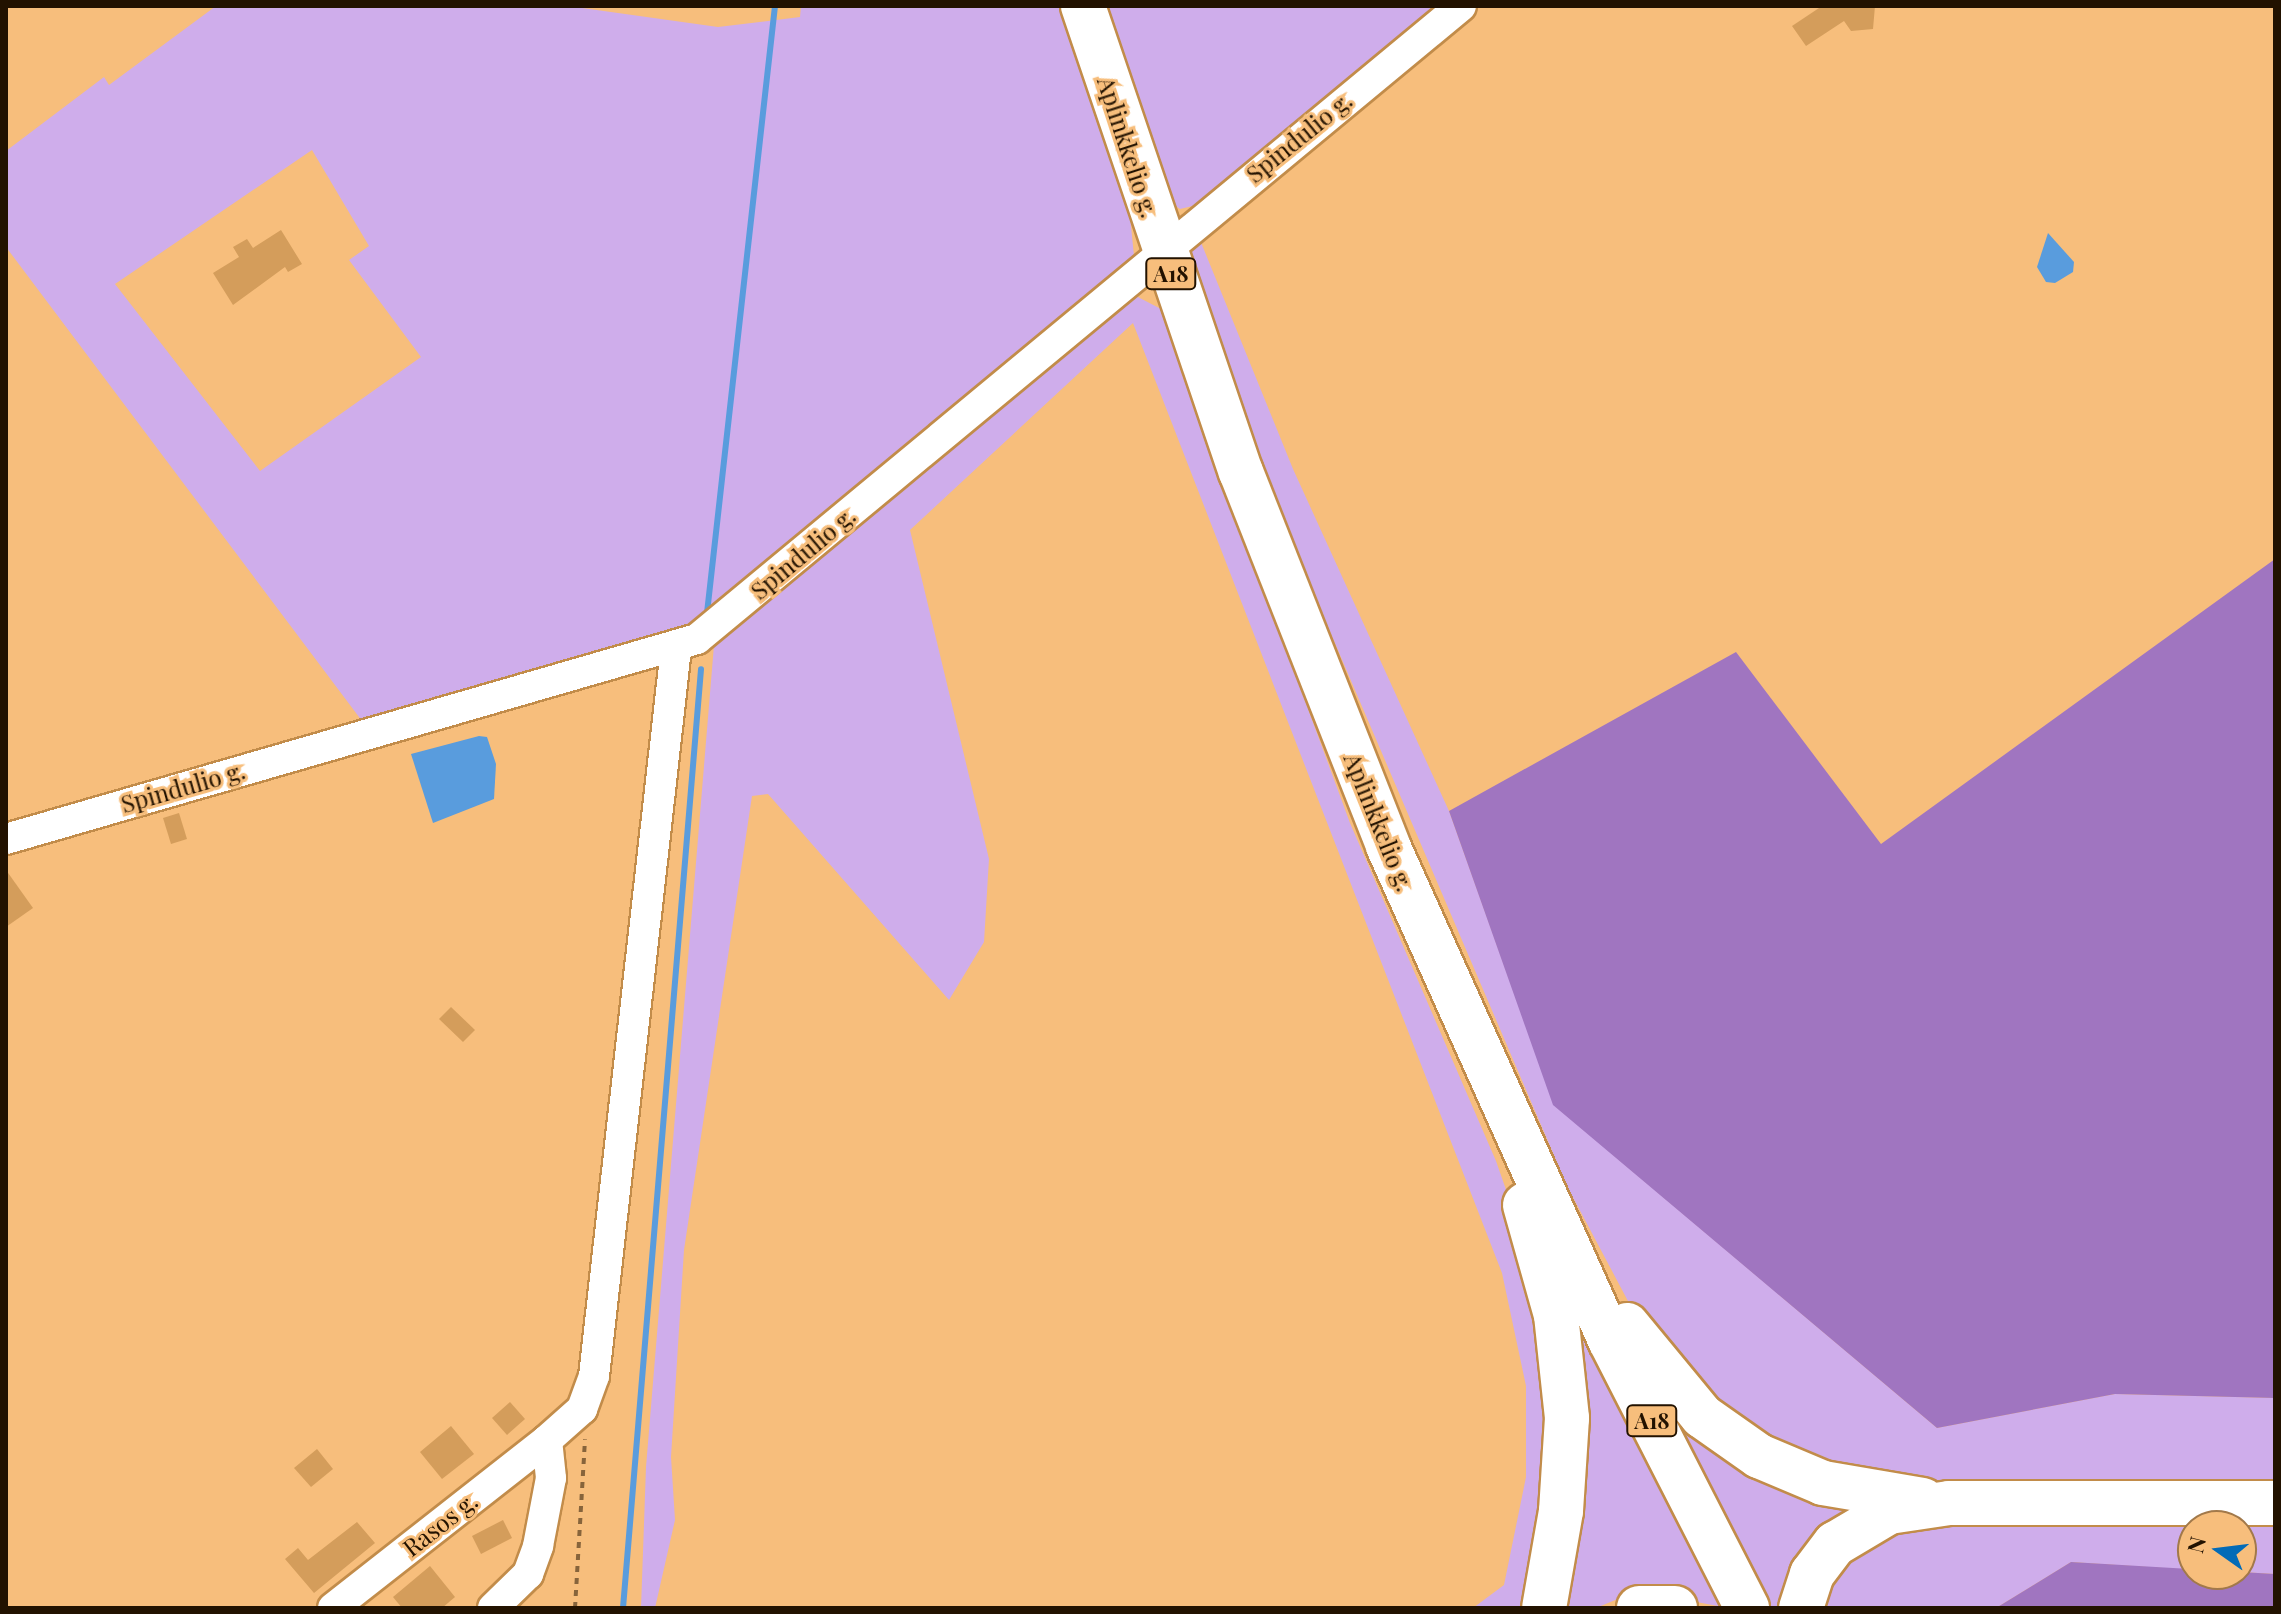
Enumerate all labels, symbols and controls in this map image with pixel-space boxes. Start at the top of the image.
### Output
street label: Aplinkkelio g. [1092,73,1164,221]
street label: Spindulio g. [1240,86,1358,188]
road number: A18 [1145,256,1197,292]
street label: Spindulio g. [745,501,861,605]
street label: Aplinkkelio g. [1338,749,1420,895]
street label: Spindulio g. [118,756,248,818]
road number: A18 [1626,1403,1678,1439]
street label: Rasos g. [397,1486,483,1562]
north arrow [2177,1510,2257,1590]
text: N [2179,1533,2212,1556]

